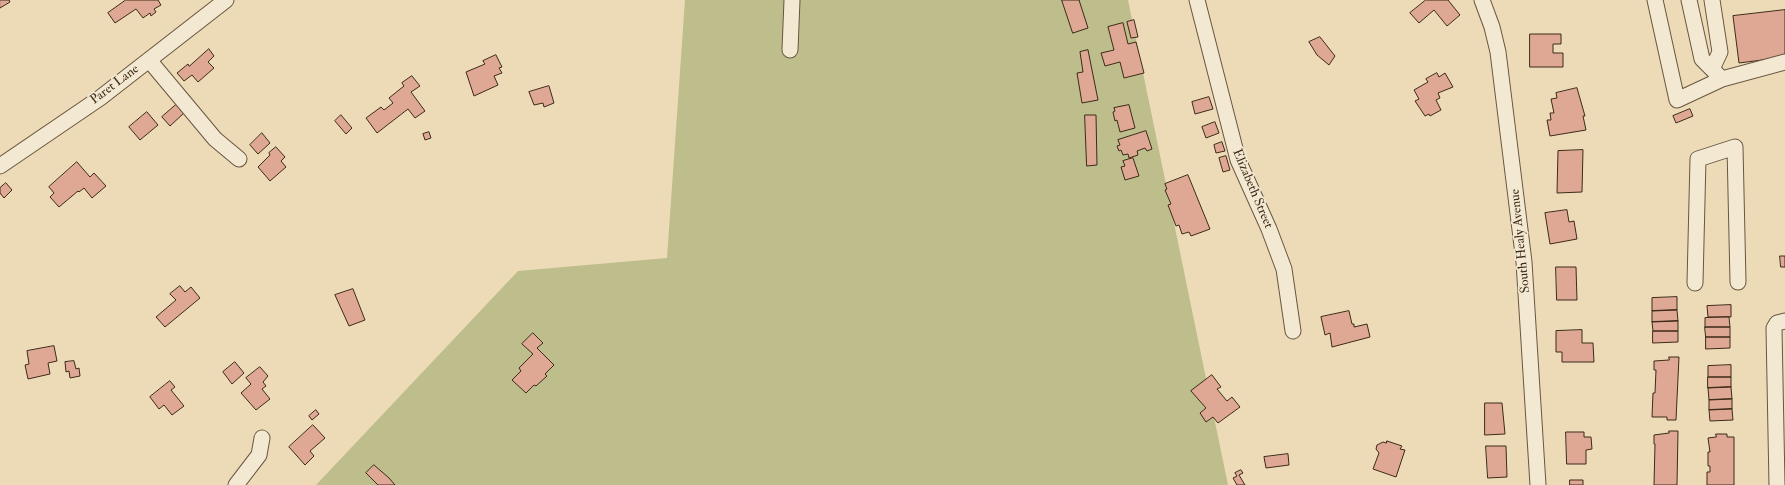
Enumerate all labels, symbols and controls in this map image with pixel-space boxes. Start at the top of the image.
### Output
street label: Paret Lane [88,62,142,108]
street label: Elizabeth Street [1228,147,1276,231]
street label: South Healy Avenue [1508,188,1534,294]

